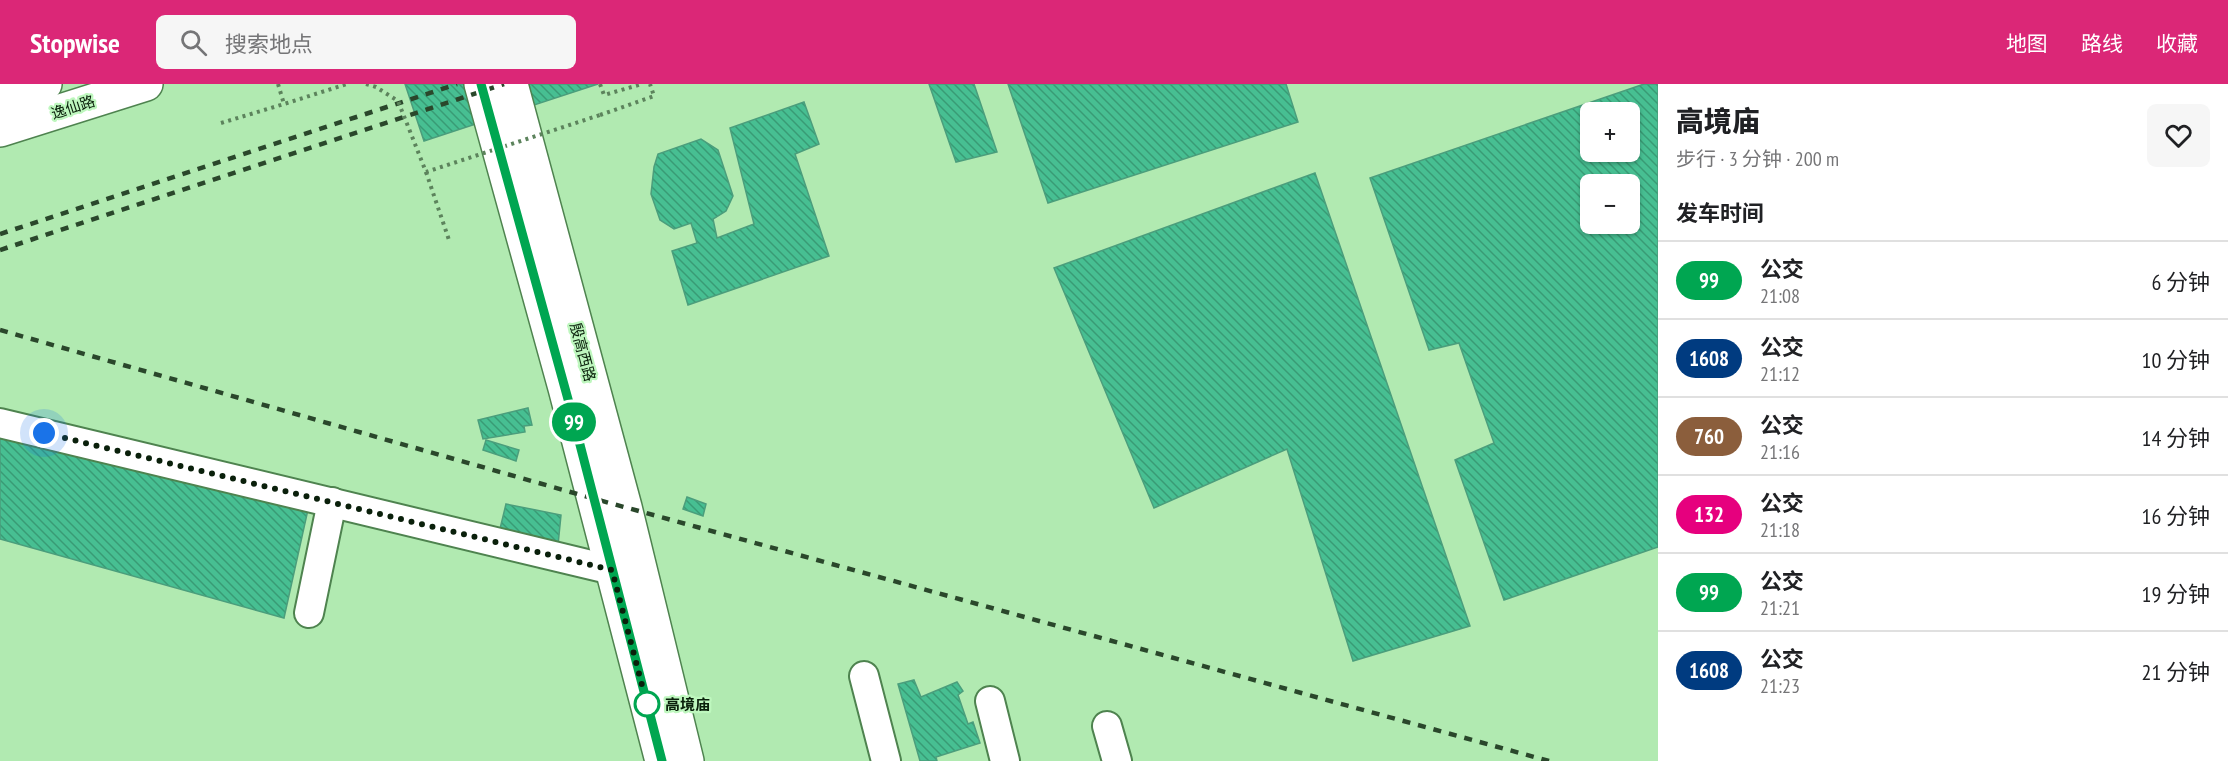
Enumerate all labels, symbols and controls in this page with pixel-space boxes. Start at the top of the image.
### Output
search box [156,15,576,69]
text: Stopwise [30,24,120,61]
icon: search [177,26,210,59]
text: 搜索地点 [225,30,313,58]
text: 地图 [2006,30,2048,57]
text: 路线 [2081,30,2123,57]
text: 收藏 [2156,30,2198,57]
street label: 逸仙路 [49,91,97,123]
map controls [1580,102,1640,234]
button: + [1580,102,1640,162]
text: 高境庙 [1676,102,1760,139]
button: heart [2147,104,2210,167]
text: 步行 · 3 分钟 · 200 m [1676,146,1839,172]
button: − [1580,174,1640,234]
text: 发车时间 [1676,199,1764,227]
text: 公交 [1760,255,1804,283]
text: 99 [1699,267,1719,294]
text: 6 分钟 [2151,268,2210,296]
text: 21:08 [1760,283,1800,309]
street label: 殷高西路 [566,321,600,383]
text: 公交 [1760,333,1804,361]
text: 1608 [1689,345,1729,372]
text: 10 分钟 [2142,346,2210,374]
text: 21:12 [1760,361,1800,387]
line badge: 99 [547,402,601,442]
text: 99 [564,409,584,436]
text: 公交 [1760,411,1804,439]
your location [29,418,59,448]
text: 760 [1694,423,1724,450]
text: 14 分钟 [2142,424,2210,452]
text: 21:16 [1760,439,1800,465]
text: 公交 [1760,489,1804,517]
text: 132 [1694,501,1724,528]
text: 16 分钟 [2142,502,2210,530]
text: 21:18 [1760,517,1800,543]
text: 公交 [1760,567,1804,595]
text: 99 [1699,579,1719,606]
text: 19 分钟 [2142,580,2210,608]
text: 21:21 [1760,595,1800,621]
text: 公交 [1760,645,1804,673]
text: 1608 [1689,657,1729,684]
text: 21 分钟 [2142,658,2210,686]
text: 21:23 [1760,673,1800,699]
marker: 高境庙 [634,691,660,717]
place label: 高境庙 [665,695,710,714]

